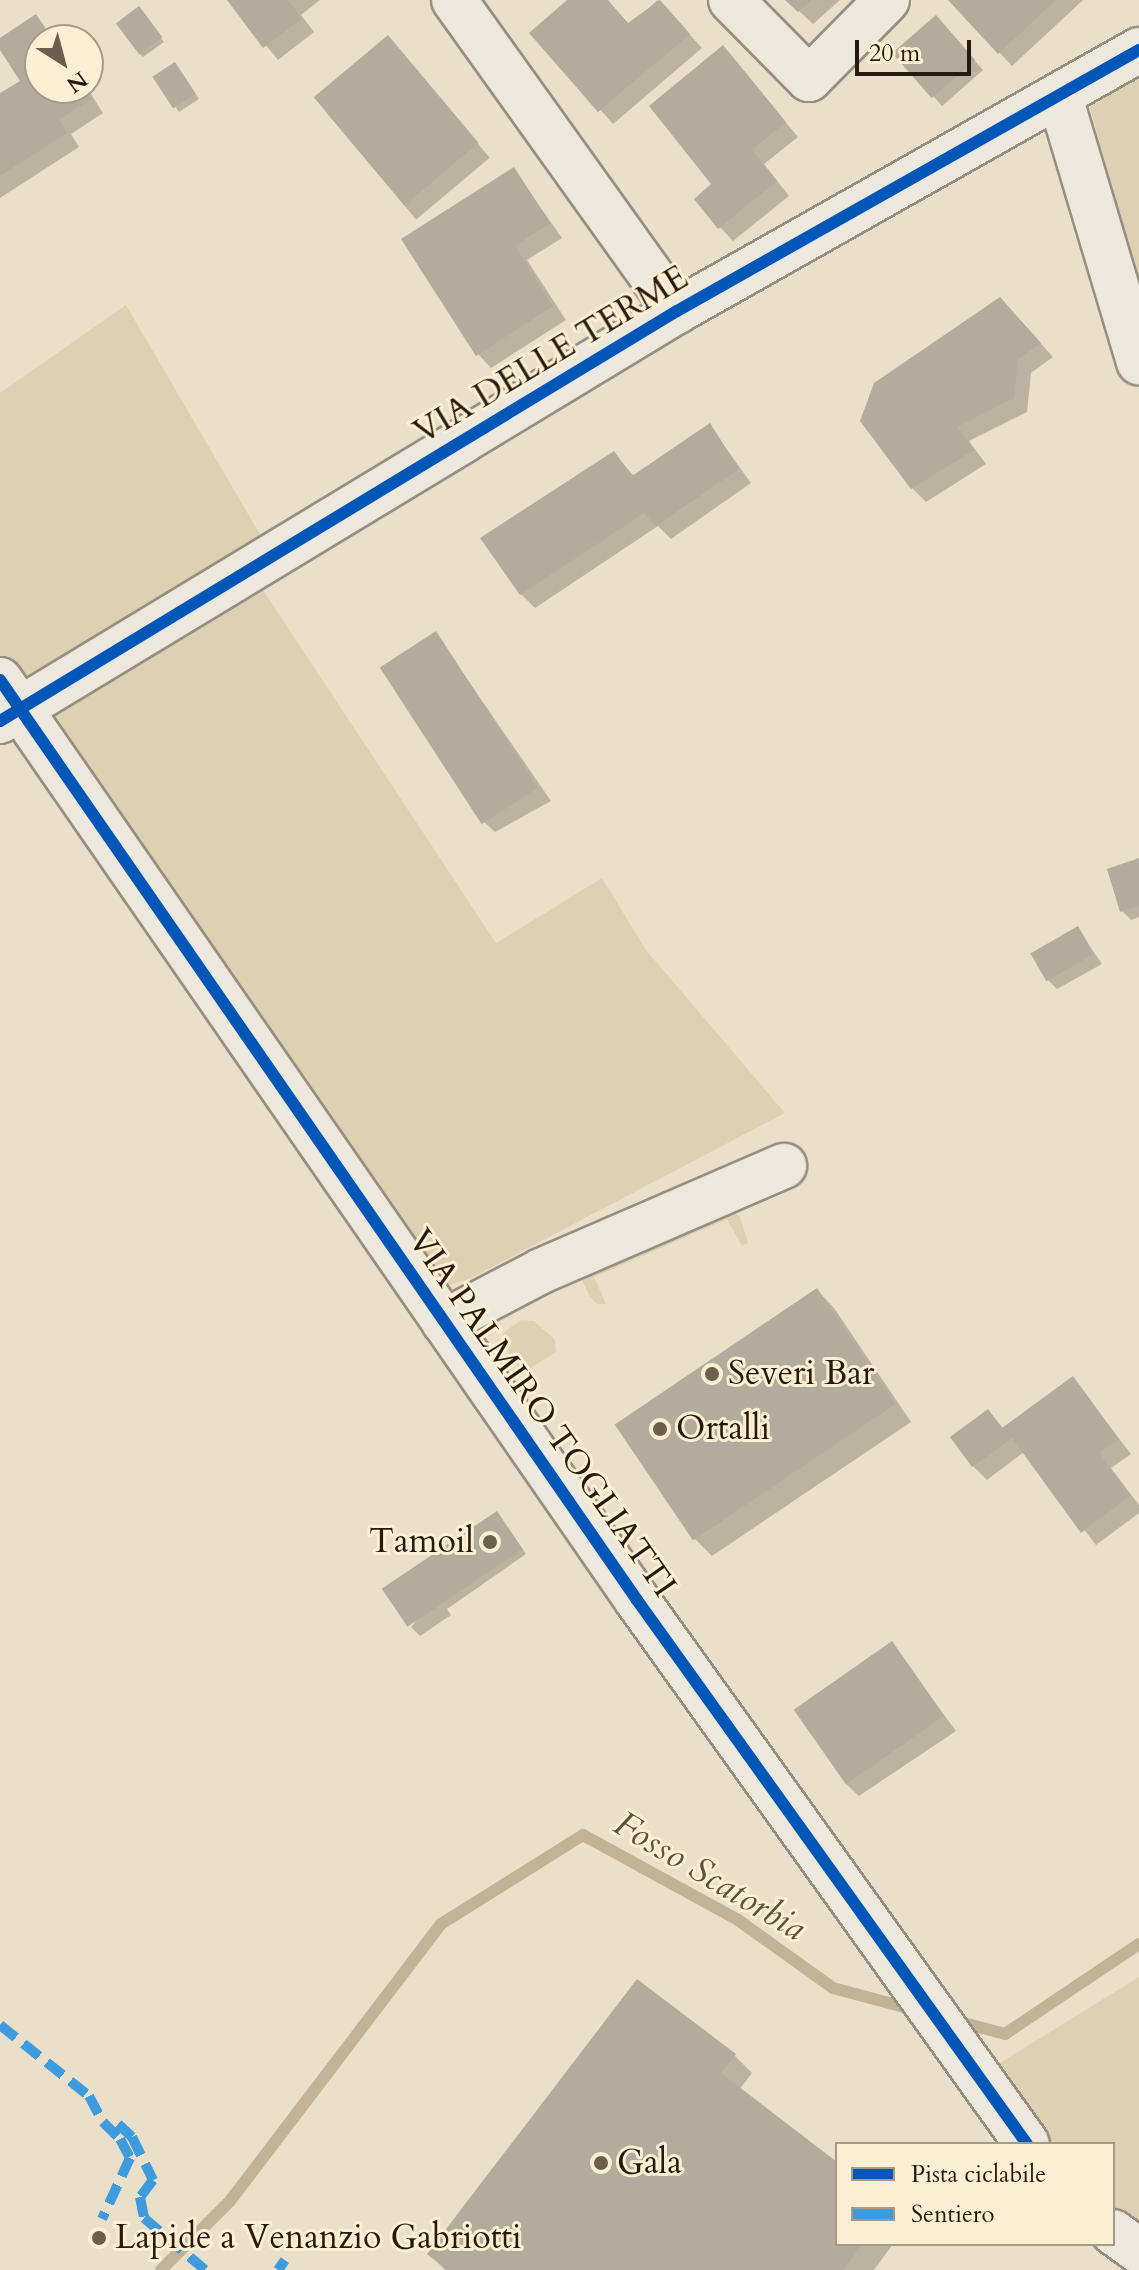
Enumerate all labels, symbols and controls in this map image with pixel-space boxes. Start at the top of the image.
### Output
north arrow [24,24,104,104]
scale bar [859,24,975,74]
text: 20 m [869,37,920,70]
text: N [60,64,93,100]
street label: VIA DELLE TERME [407,257,695,453]
street label: VIA PALMIRO TOGLIATTI [399,1221,685,1605]
place label: Severi Bar [728,1354,874,1394]
marker: Severi Bar [703,1365,721,1383]
place label: Ortalli [676,1409,770,1449]
marker: Ortalli [651,1420,669,1438]
place label: Tamoil [369,1522,474,1562]
marker: Tamoil [481,1533,499,1551]
water label: Fosso Scatorbia [606,1802,814,1950]
legend [835,2142,1115,2246]
place label: Gala [617,2143,682,2183]
marker: Gala [592,2154,610,2172]
text: Pista ciclabile [911,2158,1046,2191]
text: Sentiero [911,2198,995,2231]
place label: Lapide a Venanzio Gabriotti [115,2218,522,2258]
marker: Lapide a Venanzio Gabriotti [90,2229,108,2247]

